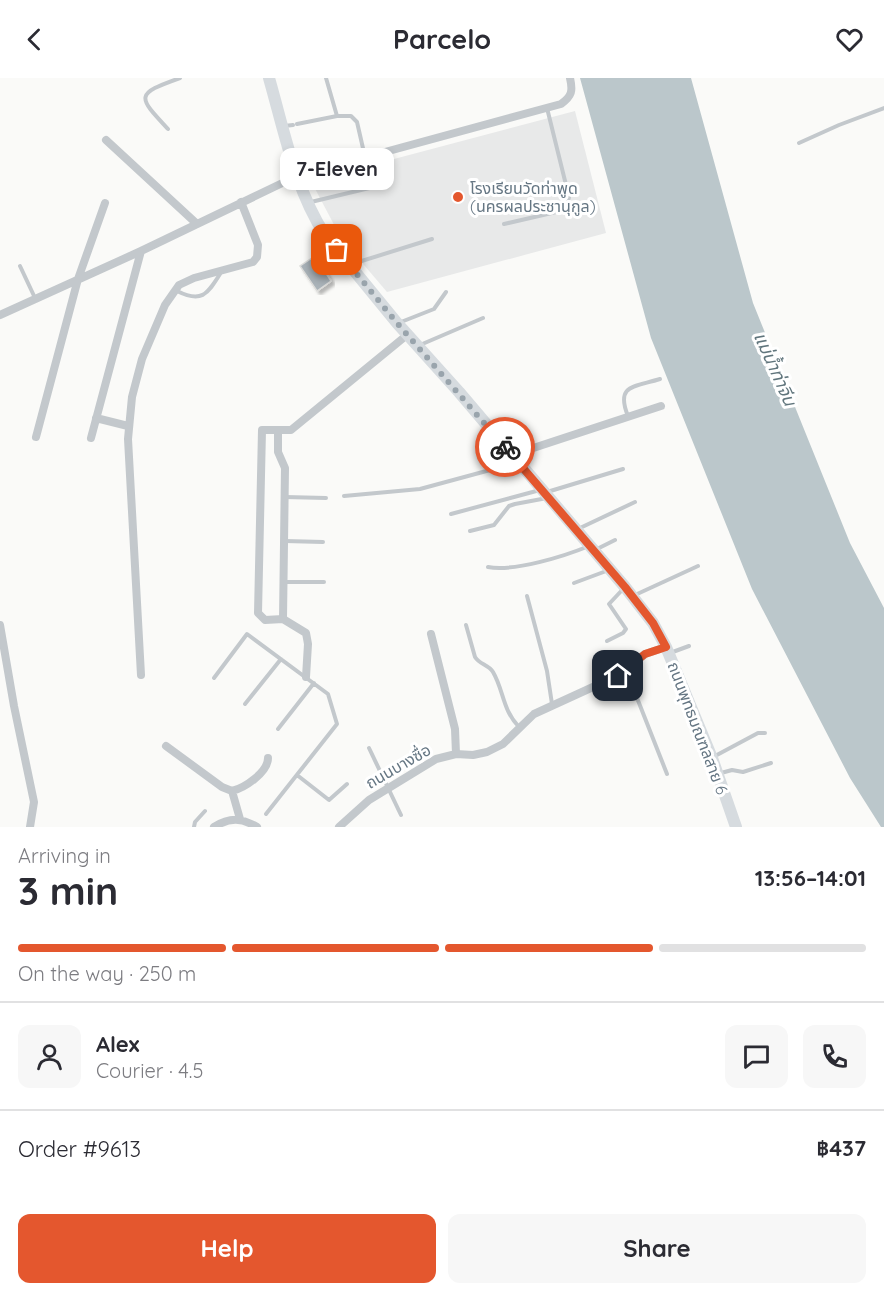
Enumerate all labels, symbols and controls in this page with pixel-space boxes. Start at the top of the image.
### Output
text: Parcelo [393,22,491,56]
icon: back [18,23,51,56]
icon: heart [833,23,866,56]
callout: 7-Eleven [280,148,394,190]
text: 7-Eleven [296,156,378,181]
place label: โรงเรียนวัดท่าพูด (นครผลประชานุกูล) [470,178,596,216]
marker: โรงเรียนวัดท่าพูด (นครผลประชานุกูล) [451,190,465,204]
pin [311,224,362,275]
icon: bag [320,233,353,266]
water label: แม่น้ำท่าจีน [749,328,803,410]
courier [475,417,535,477]
icon: bike [489,431,522,464]
pin [592,650,643,701]
icon: home [601,659,634,692]
street label: ถนนพุทธมณฑลสาย 6 [663,659,733,798]
street label: ถนนบางซื่อ [361,738,434,793]
text: Arriving in [18,843,111,868]
text: 13:56–14:01 [755,864,866,892]
text: 3 min [18,866,118,915]
text: On the way · 250 m [18,961,196,986]
button: person [18,1025,81,1088]
button: chat [725,1025,788,1088]
button: phone [803,1025,866,1088]
text: Alex [96,1030,139,1058]
text: Courier · 4.5 [96,1058,203,1083]
text: ฿437 [816,1134,866,1162]
text: Order #9613 [18,1135,141,1163]
button: Help [18,1214,436,1283]
button: Share [448,1214,866,1283]

